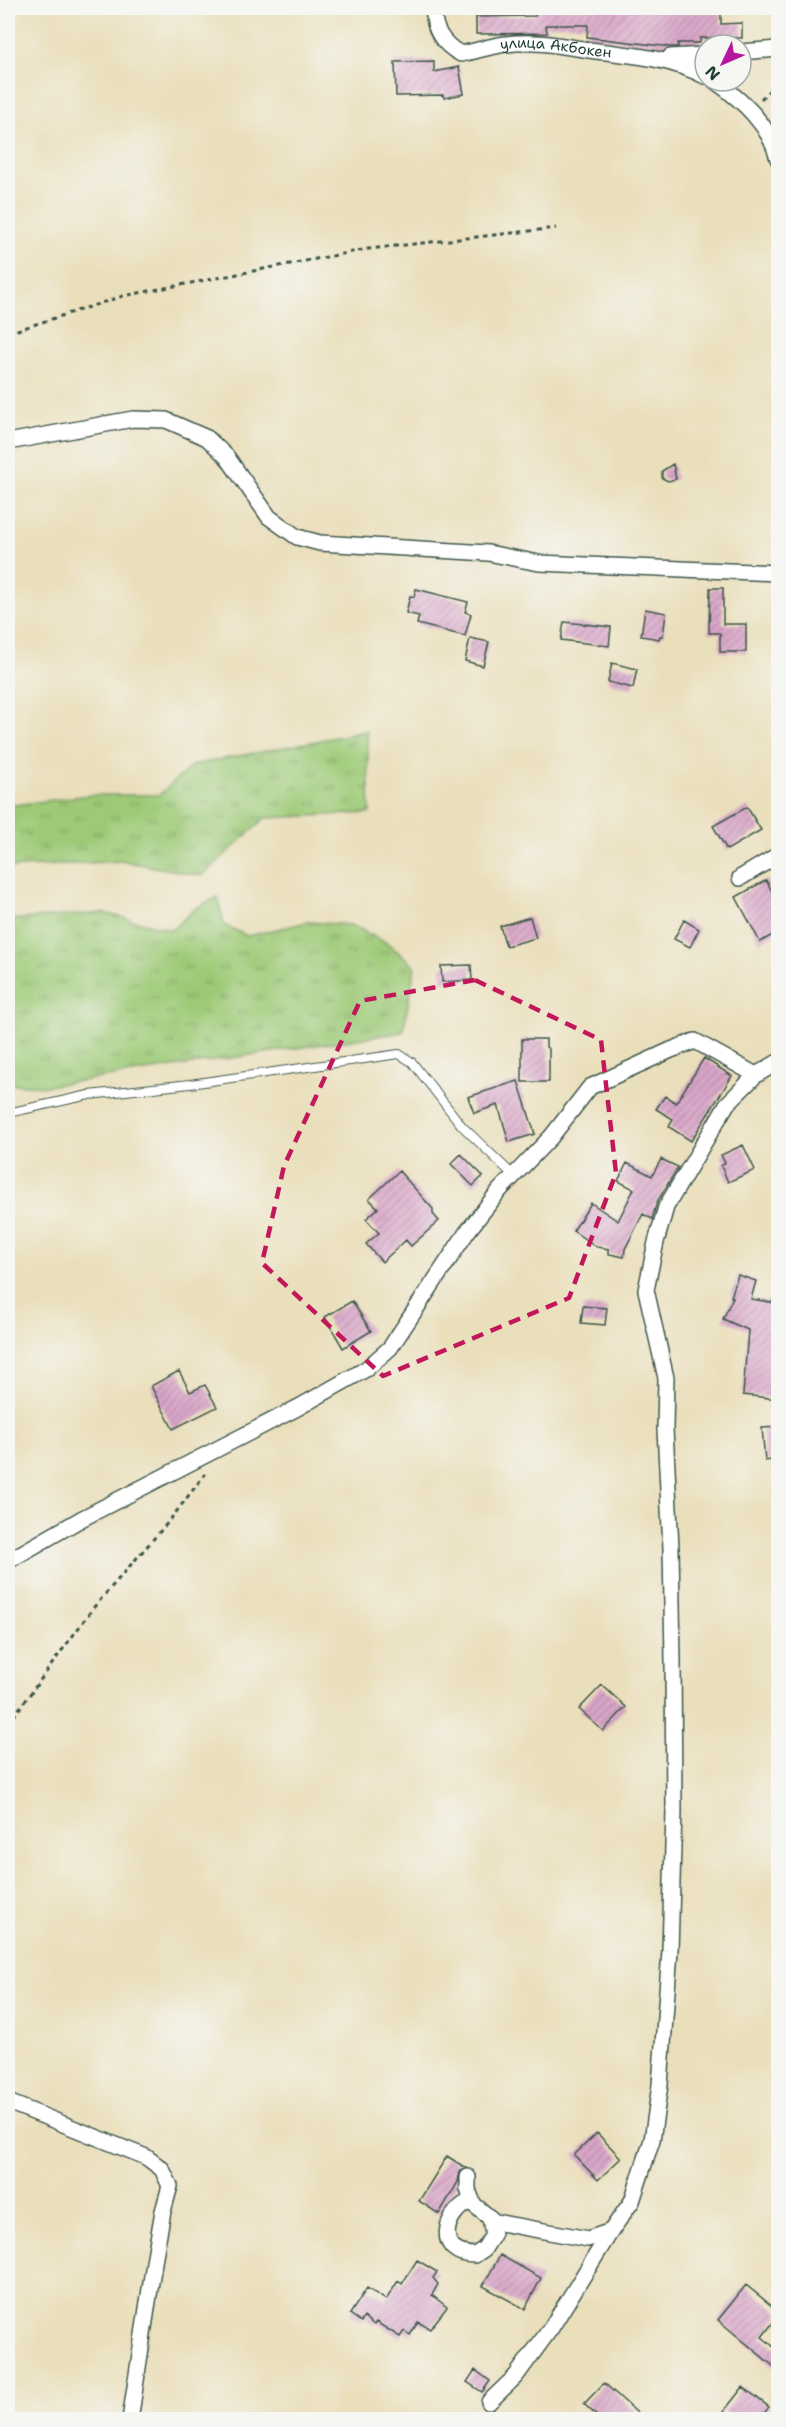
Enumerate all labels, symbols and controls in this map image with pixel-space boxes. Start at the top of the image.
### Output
street label: улица Акбокен [499,33,613,63]
north arrow [693,33,753,93]
text: N [701,61,725,85]

